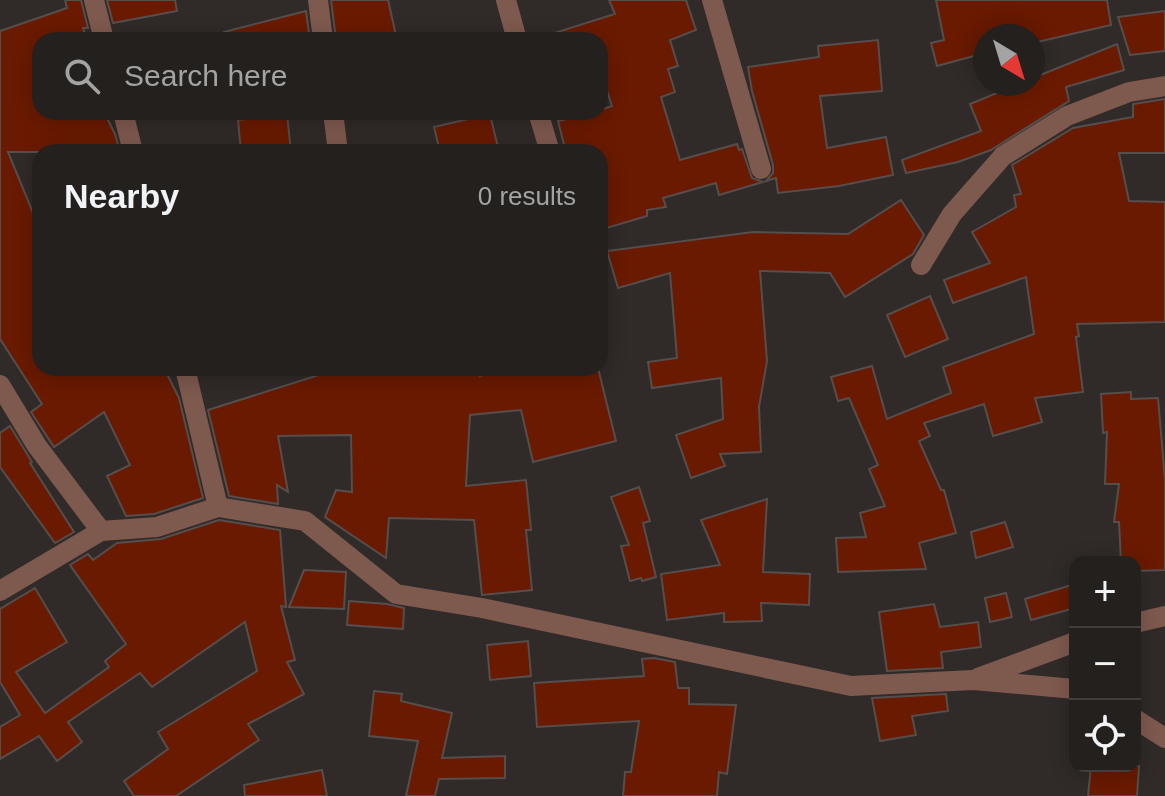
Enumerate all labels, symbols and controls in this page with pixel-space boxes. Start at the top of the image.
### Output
north arrow [973,24,1045,96]
search box [32,32,608,120]
icon: search [60,54,104,98]
text: Search here [124,59,287,92]
text: Nearby [64,177,179,215]
text: 0 results [478,181,576,211]
map controls [1069,556,1141,772]
button: + [1069,556,1141,628]
button: − [1069,628,1141,700]
button: locate [1069,700,1141,772]

